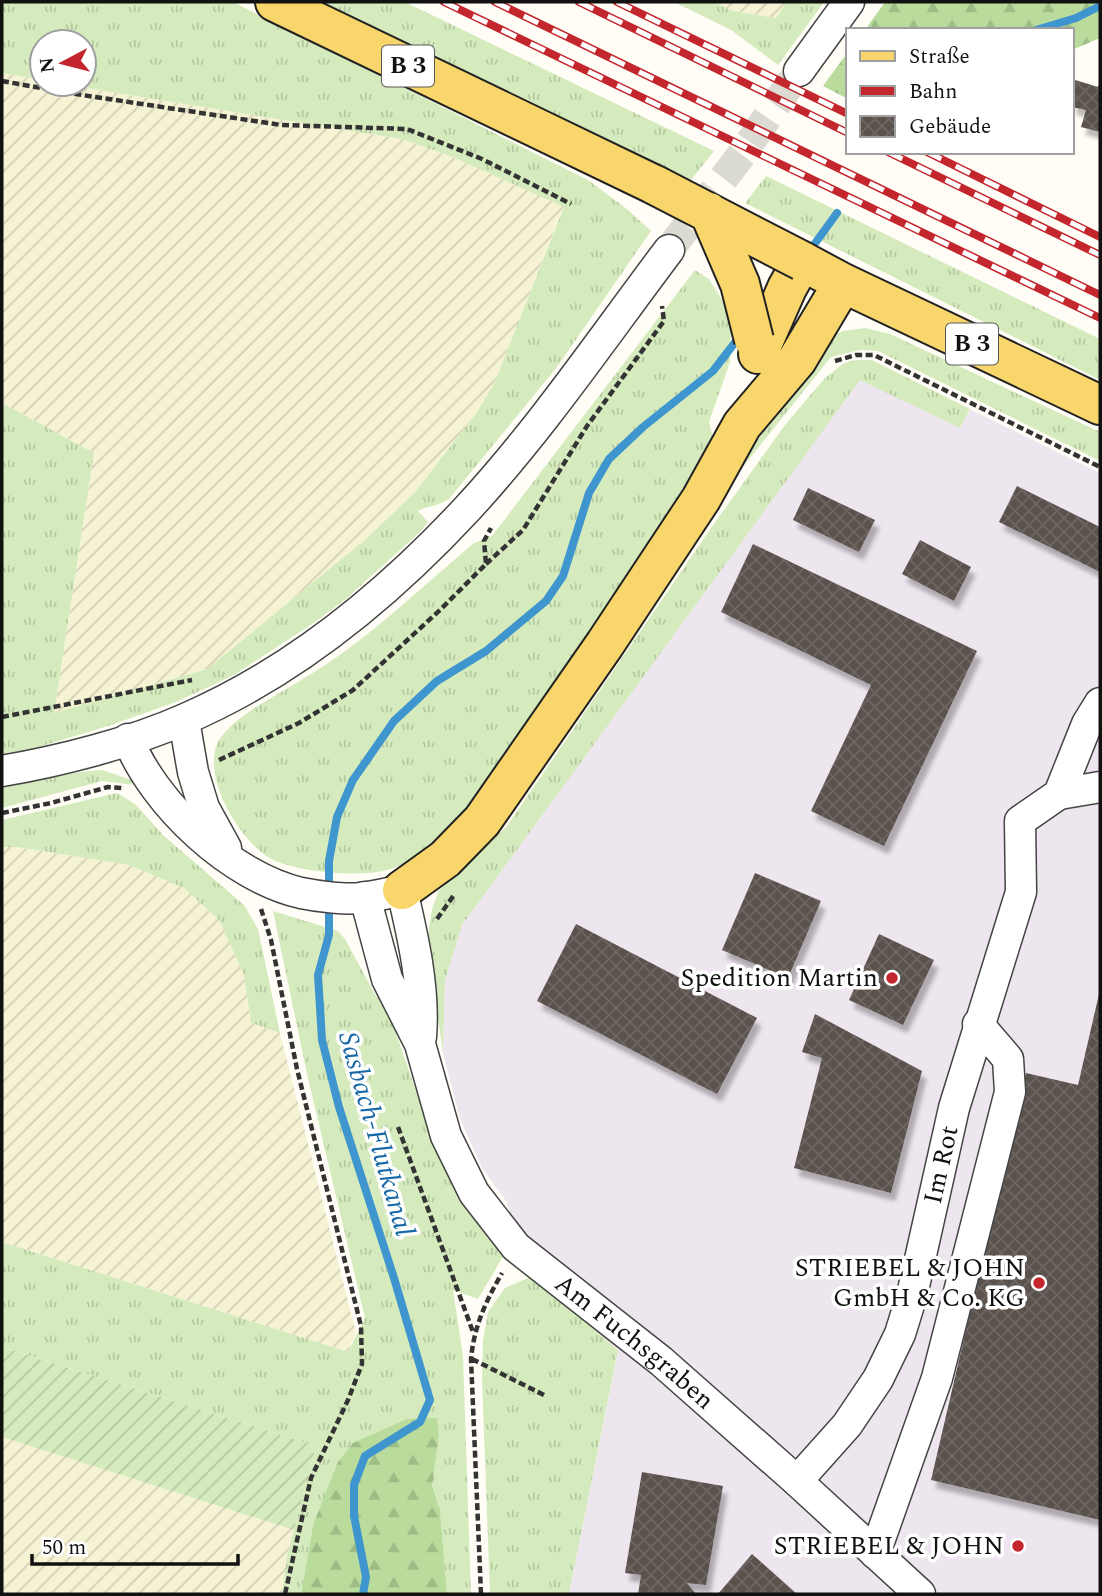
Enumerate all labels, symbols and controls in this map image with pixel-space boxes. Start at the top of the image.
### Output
north arrow [28,28,98,98]
legend [846,28,1074,154]
text: Straße [909,41,970,73]
road number: B 3 [382,46,434,86]
text: N [32,55,63,74]
text: Bahn [909,76,957,108]
text: Gebäude [909,111,991,143]
road number: B 3 [946,324,998,365]
place label: Spedition Martin [681,958,878,998]
marker: Spedition Martin [884,970,900,986]
water label: Sasbach-Flutkanal [326,1026,426,1242]
street label: Im Rot [913,1122,969,1208]
place label: STRIEBEL & JOHN GmbH & Co. KG [795,1248,1025,1318]
street label: Am Fuchsgraben [546,1264,723,1419]
marker: STRIEBEL & JOHN GmbH & Co. KG [1031,1275,1047,1291]
scale bar [32,1522,238,1566]
place label: STRIEBEL & JOHN [774,1526,1004,1566]
text: 50 m [42,1532,86,1564]
marker: STRIEBEL & JOHN [1010,1538,1026,1554]

